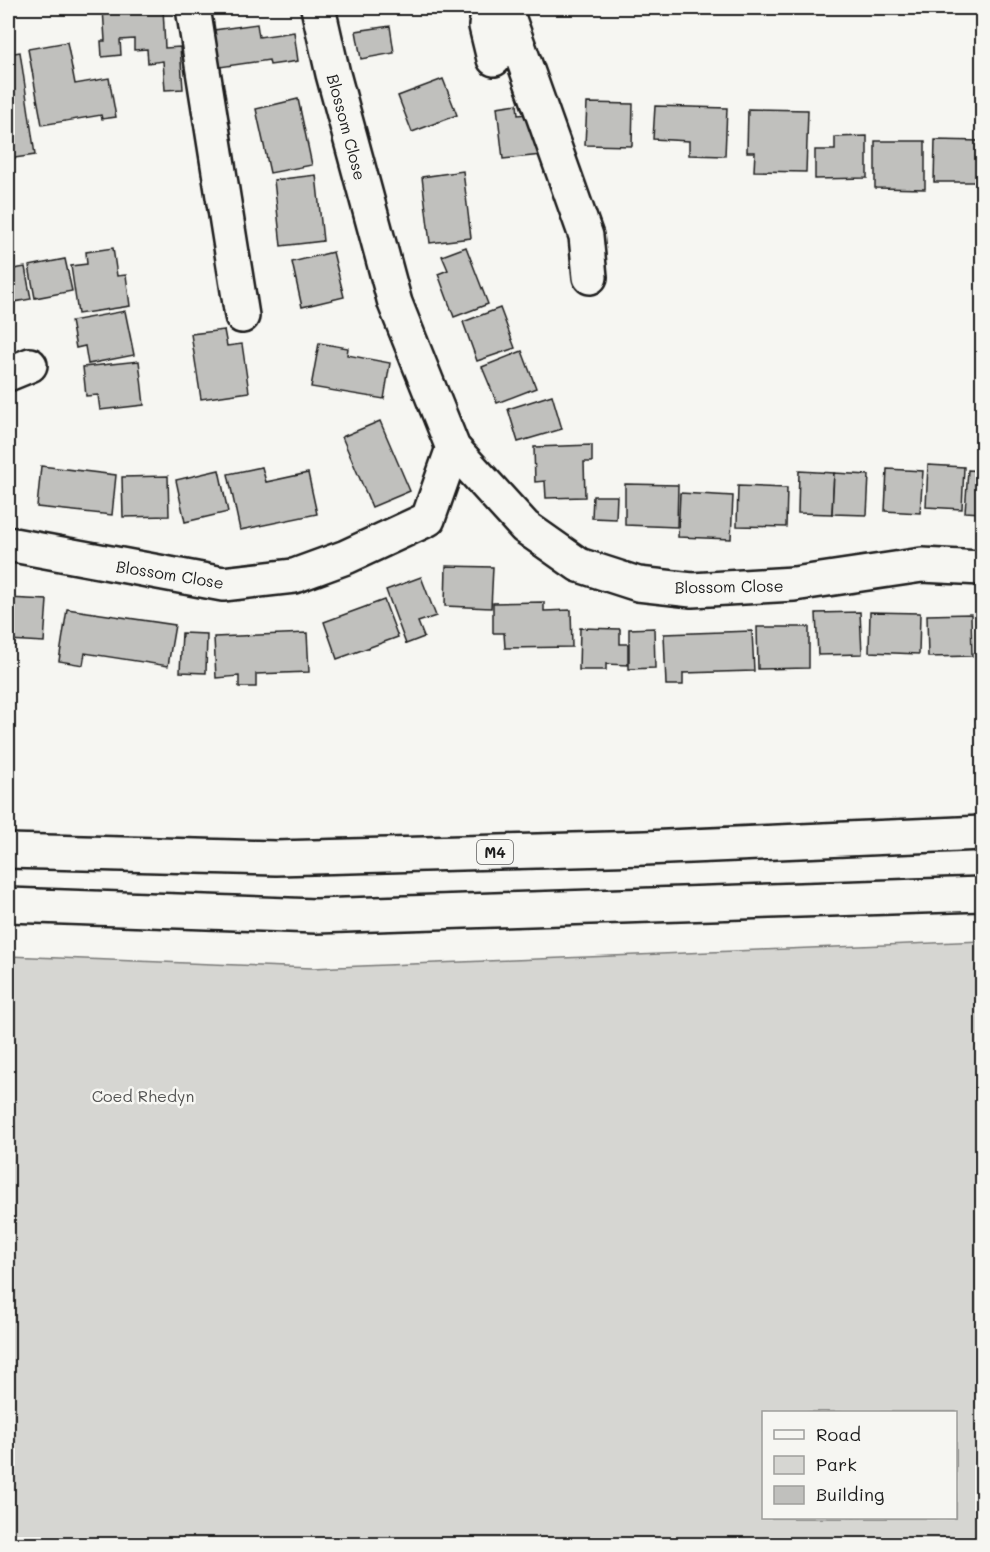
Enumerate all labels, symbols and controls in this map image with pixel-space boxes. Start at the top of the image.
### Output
street label: Blossom Close [323,72,371,182]
street label: Blossom Close [115,555,225,593]
street label: Blossom Close [674,575,784,597]
road number: M4 [477,840,513,864]
park label: Coed Rhedyn [92,1085,194,1106]
legend [762,1411,957,1519]
text: Road [816,1422,861,1446]
text: Park [816,1452,857,1476]
text: Building [816,1482,884,1506]

